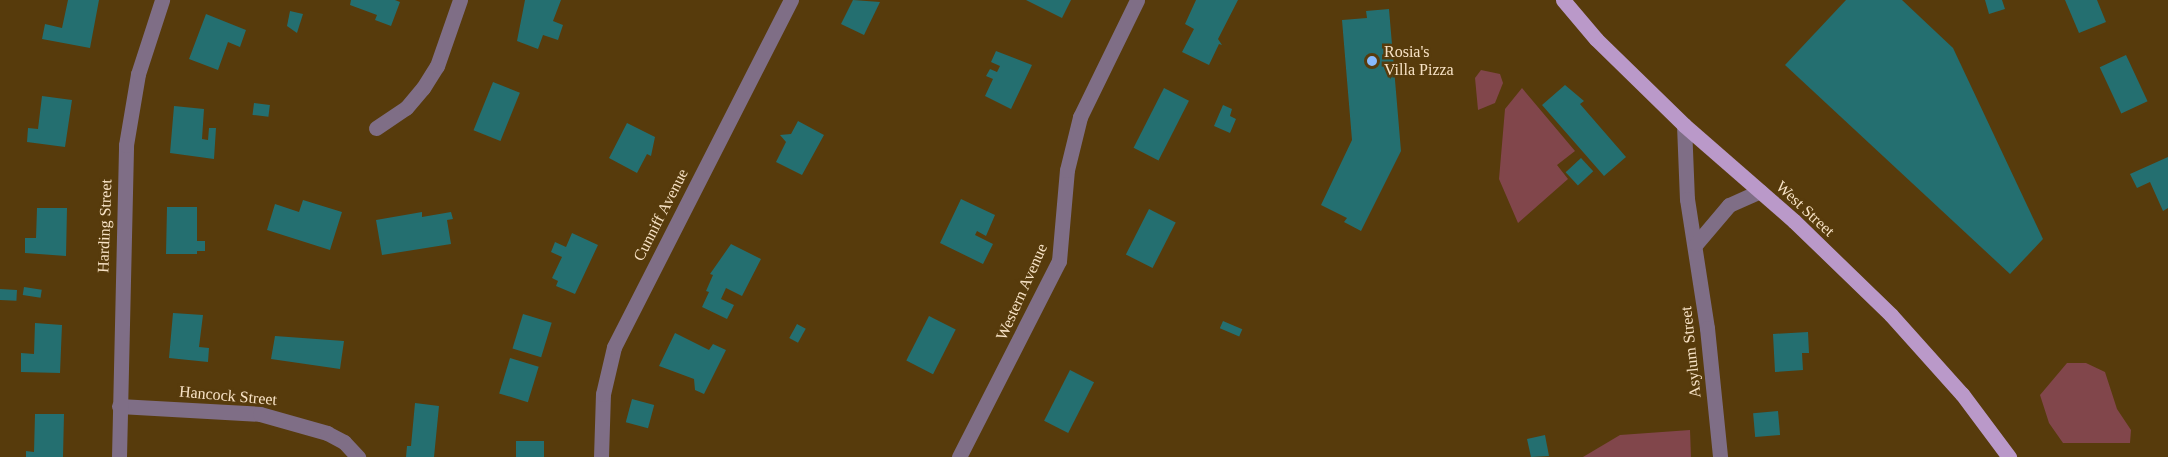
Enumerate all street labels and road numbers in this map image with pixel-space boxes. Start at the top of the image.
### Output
street label: Cunniff Avenue [629,165,693,265]
street label: West Street [1772,177,1838,241]
street label: Harding Street [94,179,116,273]
street label: Western Avenue [992,240,1052,344]
street label: Asylum Street [1677,305,1705,399]
street label: Hancock Street [178,382,278,410]

